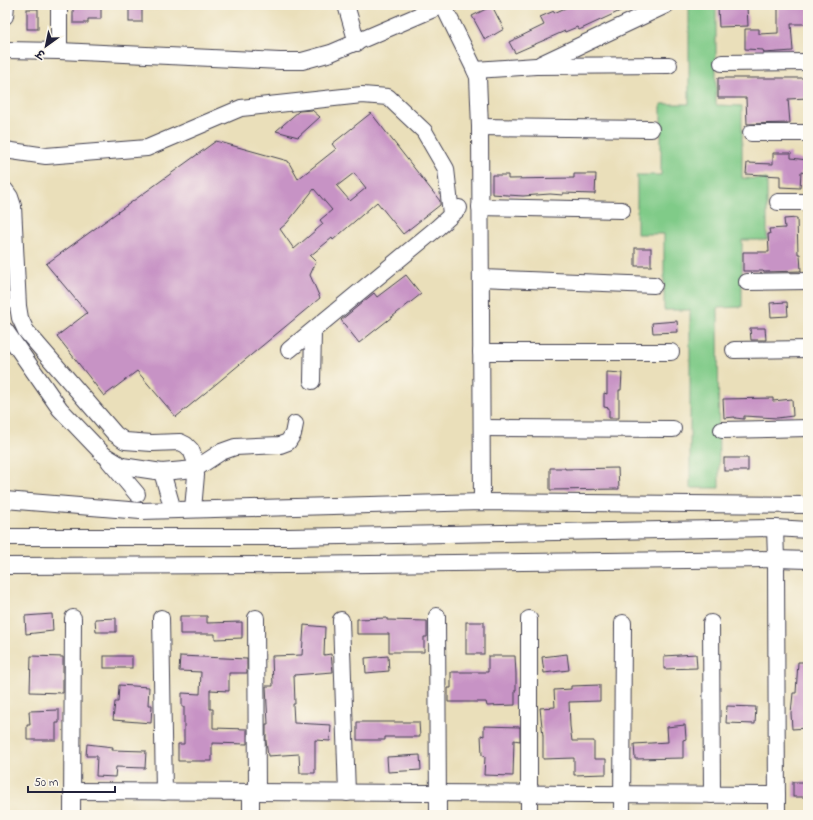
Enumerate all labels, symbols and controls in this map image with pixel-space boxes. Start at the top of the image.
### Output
north arrow [26,26,66,66]
text: उ [32,44,49,63]
scale bar [28,768,115,794]
text: 50 m [34,774,58,792]

